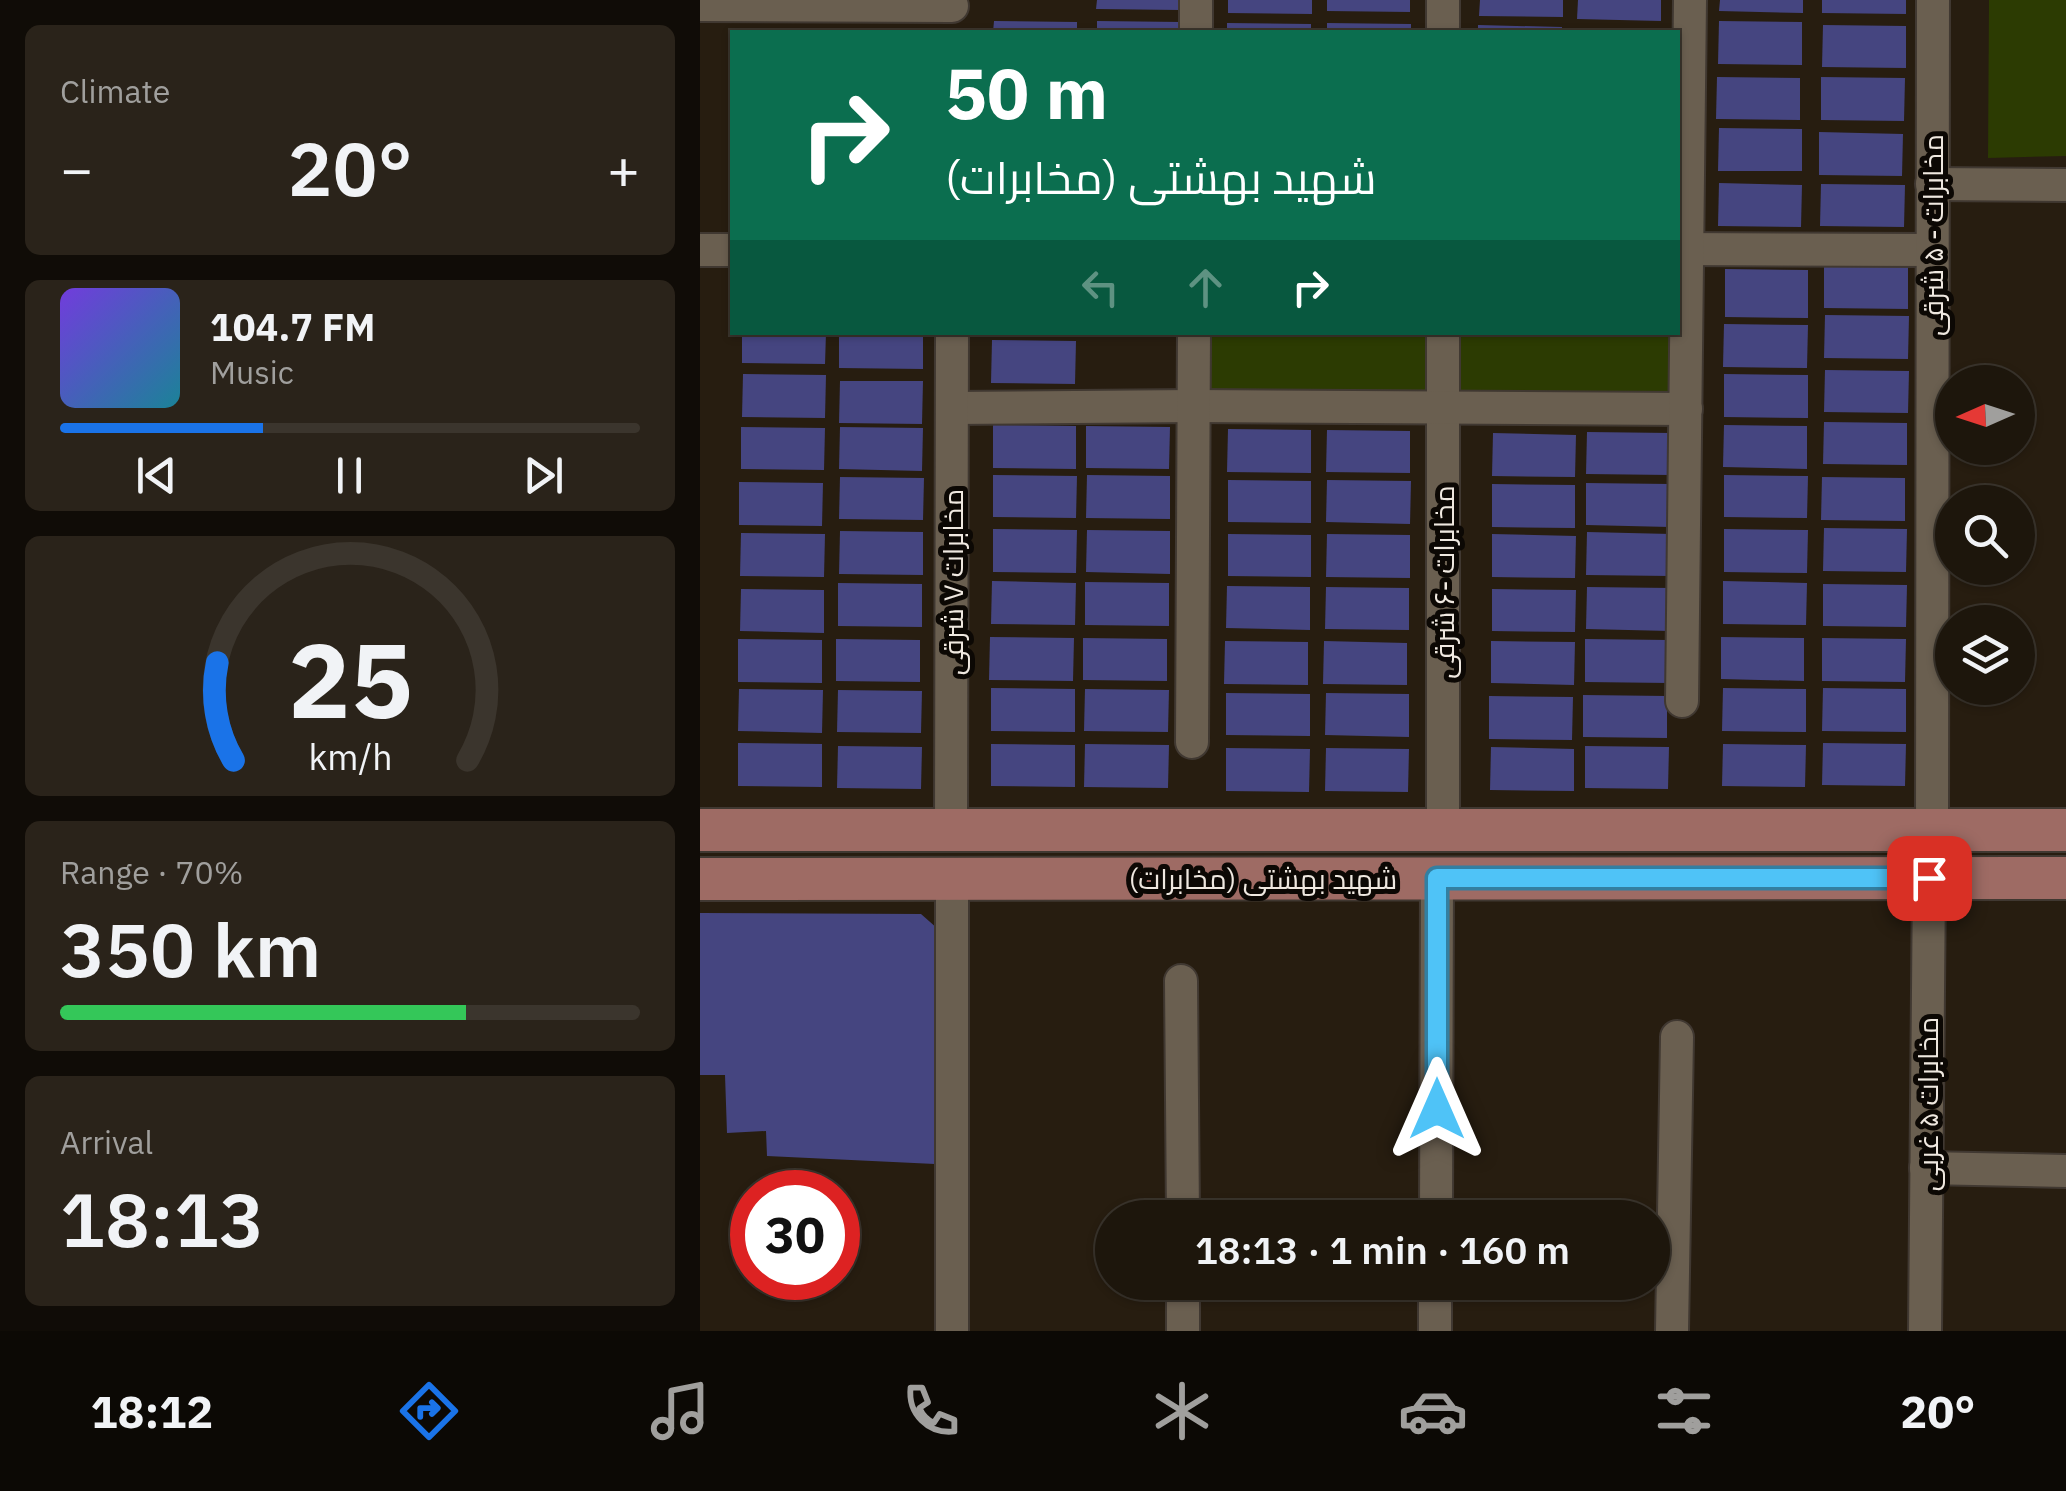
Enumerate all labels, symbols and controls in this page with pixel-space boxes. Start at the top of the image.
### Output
text: 50 m [945,47,1108,138]
text: Climate [60,70,170,112]
icon: right [780,70,910,200]
text: 20° [287,119,413,217]
text: − [60,133,93,204]
text: + [607,133,640,204]
street label: مخابرات - ۵ شرقی [1914,134,1951,336]
text: شهید بهشتی (مخابرات) [945,148,1377,206]
icon: left [1073,260,1128,315]
icon: ahead [1178,260,1233,315]
icon: right [1283,260,1338,315]
text: 104.7 FM [210,302,375,351]
text: Music [210,351,294,393]
north arrow [1935,365,2035,465]
map controls [1935,365,2035,705]
icon: previous [129,448,184,503]
icon: pause [322,448,377,503]
icon: next [516,448,571,503]
street label: مخابرات -۶ شرقی [1425,485,1462,679]
button: search [1935,485,2035,585]
street label: مخابرات ۷ شرقی [934,489,971,675]
button: layers [1935,605,2035,705]
text: 25 [288,611,412,747]
text: km/h [308,733,392,780]
pin [1887,836,1972,921]
text: Range · 70% [60,851,243,893]
icon: arrive [1902,851,1957,906]
street label: شهید بهشتی (مخابرات) [1129,860,1397,897]
text: 350 km [60,900,321,998]
street label: مخابرات ۵ غربی [1909,1017,1946,1191]
position arrow [1385,1057,1489,1161]
text: Arrival [60,1121,153,1163]
text: 18:13 [60,1170,264,1268]
speed limit sign: 30 [730,1170,860,1300]
text: 18:13 · 1 min · 160 m [1195,1225,1570,1274]
icon: directions [394,1376,464,1446]
icon: music [645,1376,715,1446]
icon: phone [896,1376,966,1446]
icon: climate [1147,1376,1217,1446]
icon: car [1398,1376,1468,1446]
icon: filters [1649,1376,1719,1446]
text: 18:12 [90,1382,213,1440]
text: 20° [1900,1382,1975,1440]

